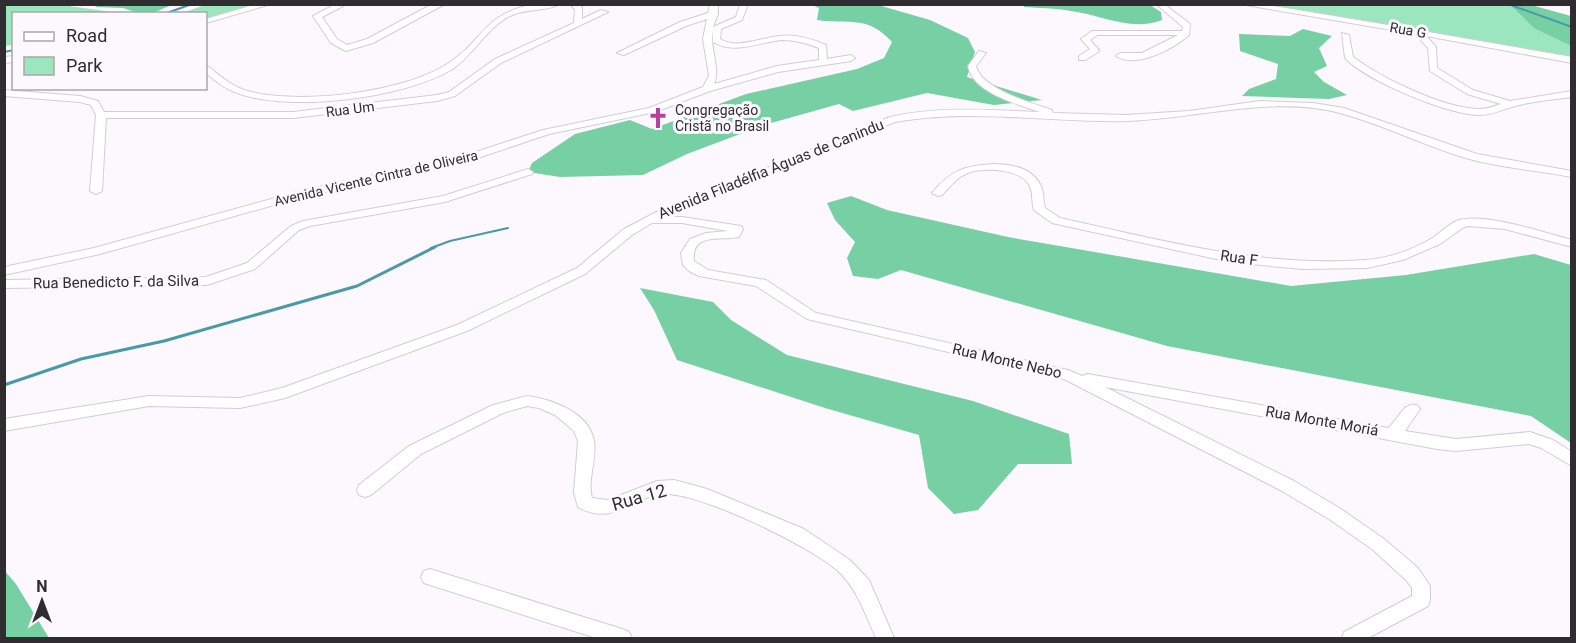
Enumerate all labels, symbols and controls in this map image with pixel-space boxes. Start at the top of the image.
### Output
legend [12,12,207,90]
street label: Rua G [1388,19,1428,41]
text: Road [66,25,107,46]
text: Park [66,55,103,76]
street label: Rua Um [325,98,375,120]
place label: Congregação Cristã no Brasil [675,102,769,134]
church icon: Congregação Cristã no Brasil [646,106,670,130]
street label: Avenida Filadélfia Águas de Canindu [655,115,887,223]
street label: Avenida Vicente Cintra de Oliveira [273,147,479,209]
street label: Rua F [1219,246,1259,270]
street label: Rua Benedicto F. da Silva [33,272,199,292]
street label: Rua Monte Nebo [951,340,1063,382]
street label: Rua Monte Moriá [1264,402,1380,440]
street label: Rua 12 [609,479,669,515]
north arrow [12,571,72,631]
text: N [36,577,48,596]

